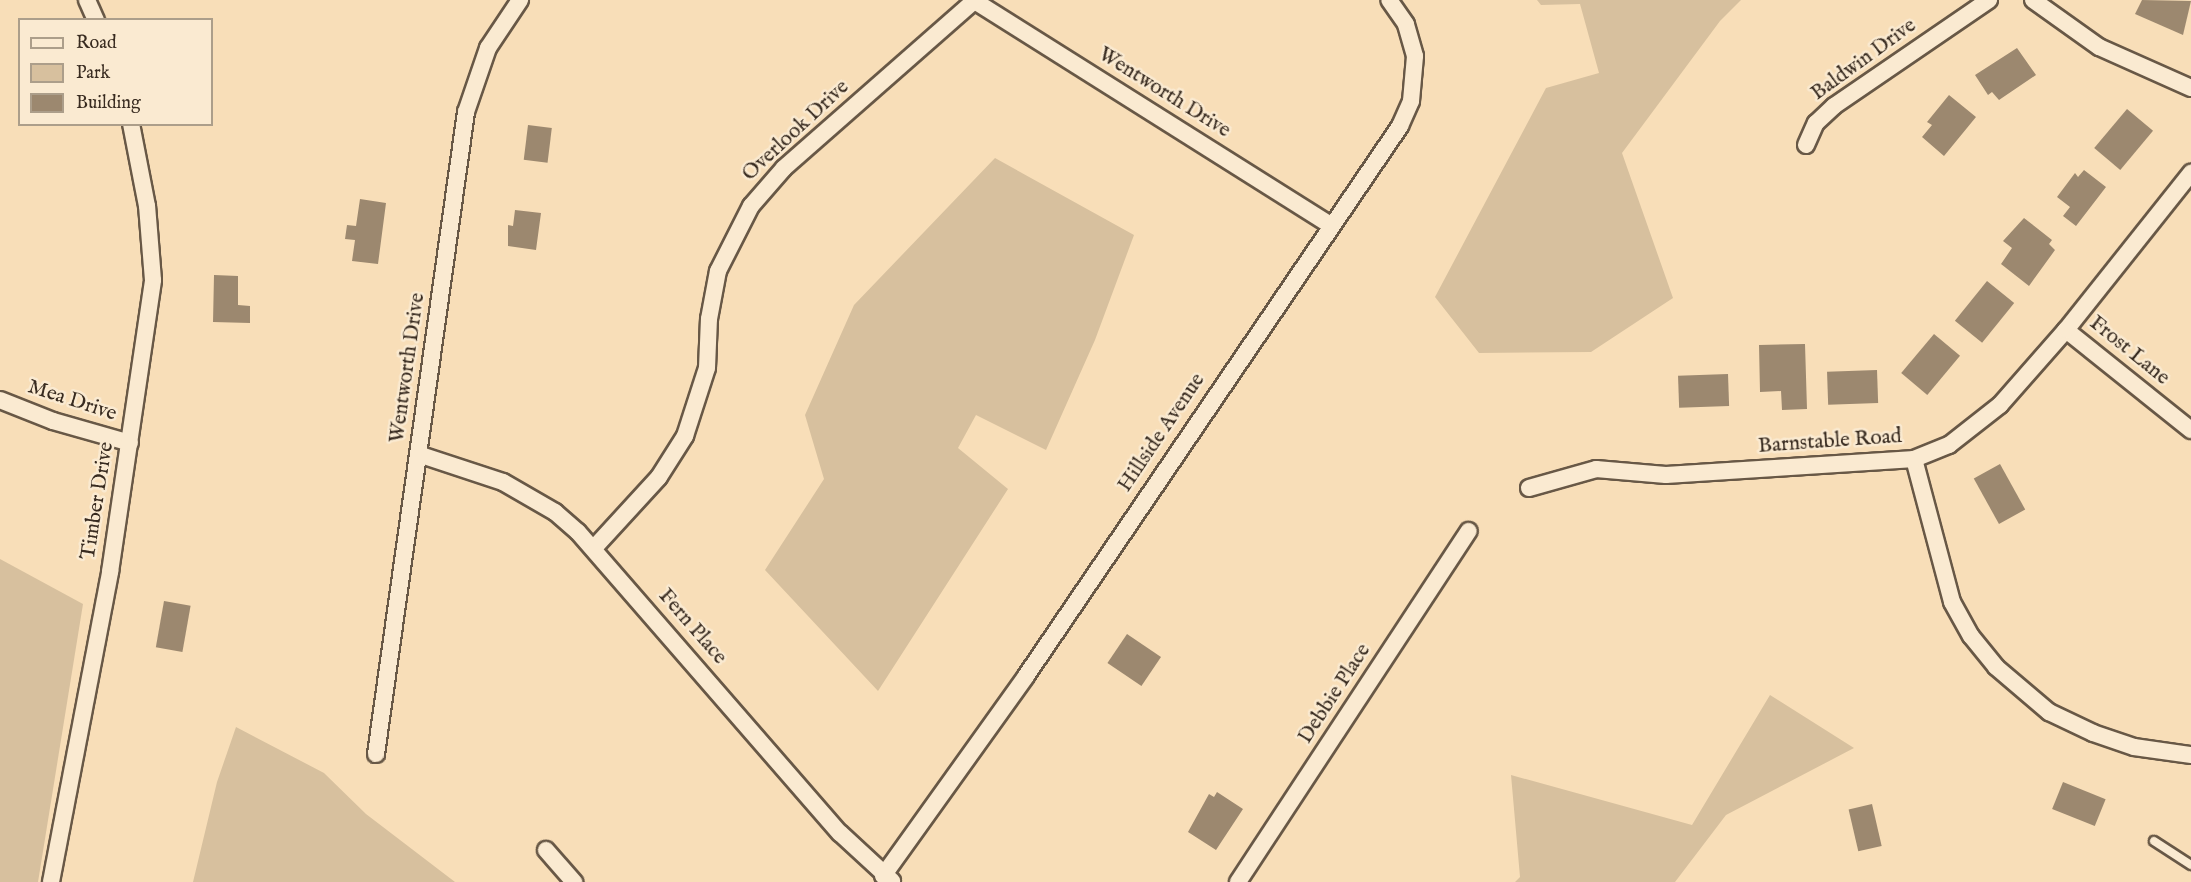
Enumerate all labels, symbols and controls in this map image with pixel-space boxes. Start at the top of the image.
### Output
street label: Baldwin Drive [1807,13,1921,107]
legend [18,18,213,126]
text: Road [76,32,117,55]
street label: Wentworth Drive [1093,42,1235,144]
text: Park [76,62,110,85]
street label: Overlook Drive [737,75,855,187]
text: Building [76,92,141,115]
street label: Wentworth Drive [385,291,431,445]
street label: Frost Lane [2084,311,2174,391]
street label: Hillside Avenue [1113,369,1211,497]
street label: Mea Drive [24,375,120,427]
street label: Barnstable Road [1757,424,1903,460]
street label: Timber Drive [76,440,120,562]
street label: Fern Place [652,584,732,670]
street label: Debbie Place [1293,639,1377,749]

